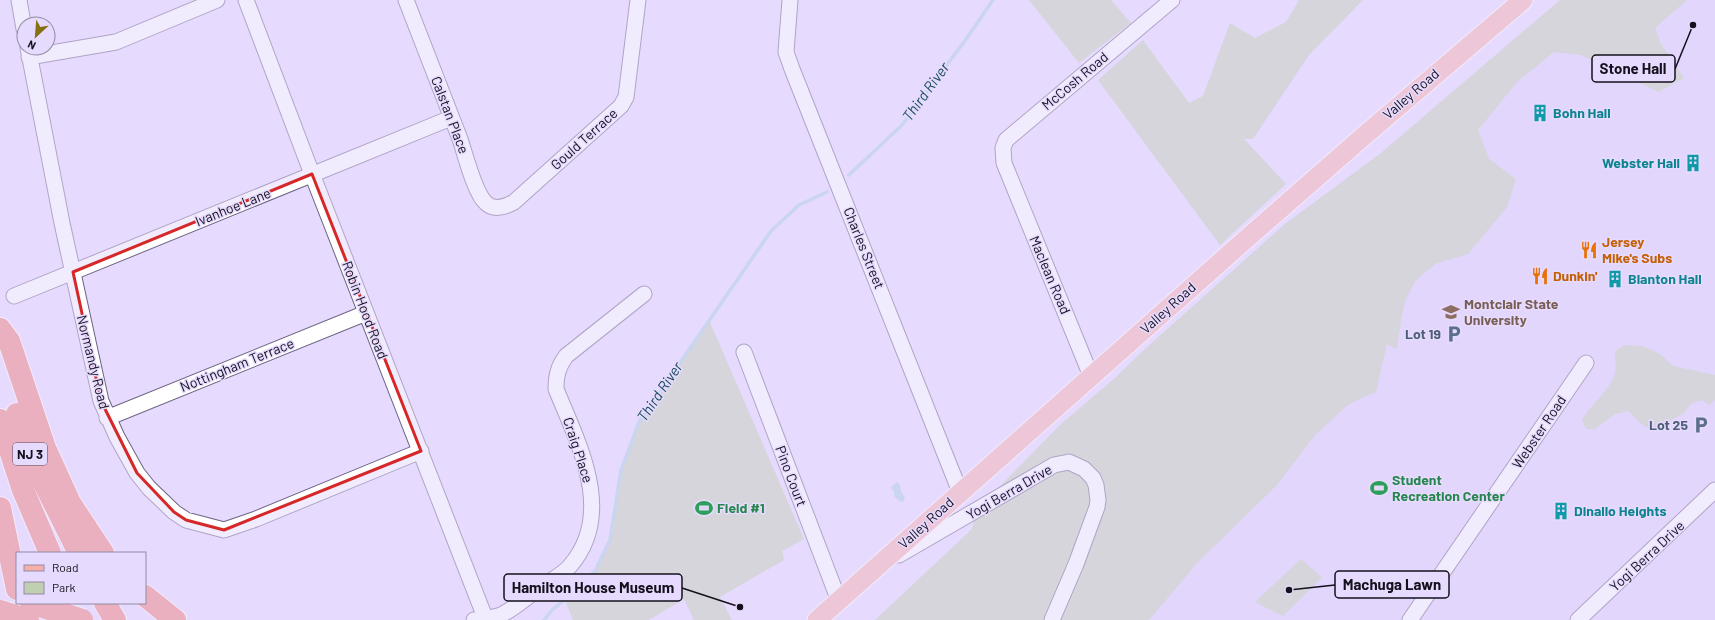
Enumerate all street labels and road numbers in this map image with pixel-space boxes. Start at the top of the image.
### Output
street label: McCosh Road [1038,48,1111,113]
street label: Valley Road [1379,65,1442,123]
street label: Calstan Place [428,74,473,156]
street label: Gould Terrace [547,104,621,173]
street label: Ivanhoe Lane [192,184,273,229]
street label: Charles Street [840,204,889,291]
street label: Maclean Road [1026,233,1075,317]
street label: Robin Hood Road [339,258,392,361]
street label: Valley Road [1136,278,1199,337]
street label: Normandy Road [74,313,113,411]
street label: Nottingham Terrace [177,334,296,395]
street label: Webster Road [1508,392,1569,472]
street label: Craig Place [560,415,597,485]
road number: NJ 3 [13,443,47,465]
street label: Pino Court [772,443,811,509]
street label: Yogi Berra Drive [963,460,1055,523]
street label: Valley Road [894,493,957,552]
street label: Yogi Berra Drive [1606,517,1688,595]

